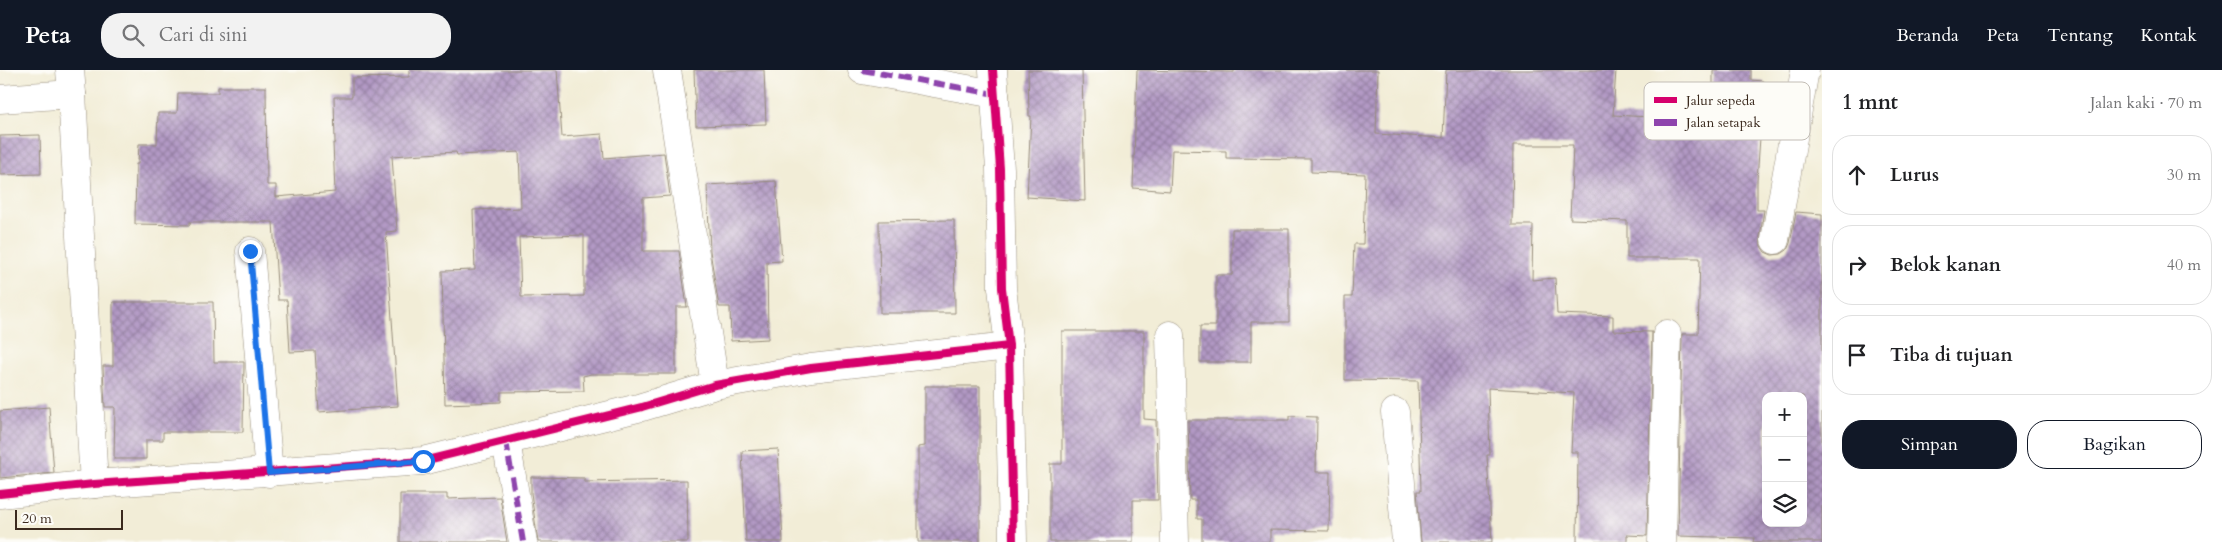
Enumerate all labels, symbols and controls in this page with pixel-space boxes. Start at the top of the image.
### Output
search box [101,13,451,58]
text: Peta [25,19,71,52]
icon: search [119,21,147,49]
text: Cari di sini [159,22,247,48]
text: Beranda [1897,23,1959,48]
text: Peta [1987,23,2019,48]
text: Tentang [2047,23,2113,48]
text: Kontak [2141,23,2197,48]
legend [1644,82,1810,140]
text: 1 mnt [1842,88,1898,117]
text: Jalur sepeda [1684,91,1755,110]
text: Jalan kaki · 70 m [2090,92,2202,114]
text: Jalan setapak [1684,113,1761,132]
icon: ahead [1843,161,1871,189]
text: Lurus [1890,162,1939,188]
text: 30 m [2167,164,2201,186]
route end [239,240,262,263]
icon: right [1843,251,1871,279]
text: Belok kanan [1890,252,2001,278]
text: 40 m [2167,254,2201,276]
icon: arrive [1843,341,1871,369]
text: Tiba di tujuan [1890,342,2013,368]
map controls [1762,392,1807,527]
button: + [1762,392,1807,437]
button: Simpan [1842,420,2017,469]
button: Bagikan [2027,420,2202,469]
button: − [1762,437,1807,482]
route start [412,450,435,473]
button: layers [1762,482,1807,527]
scale bar [15,507,122,530]
text: 20 m [22,509,52,528]

